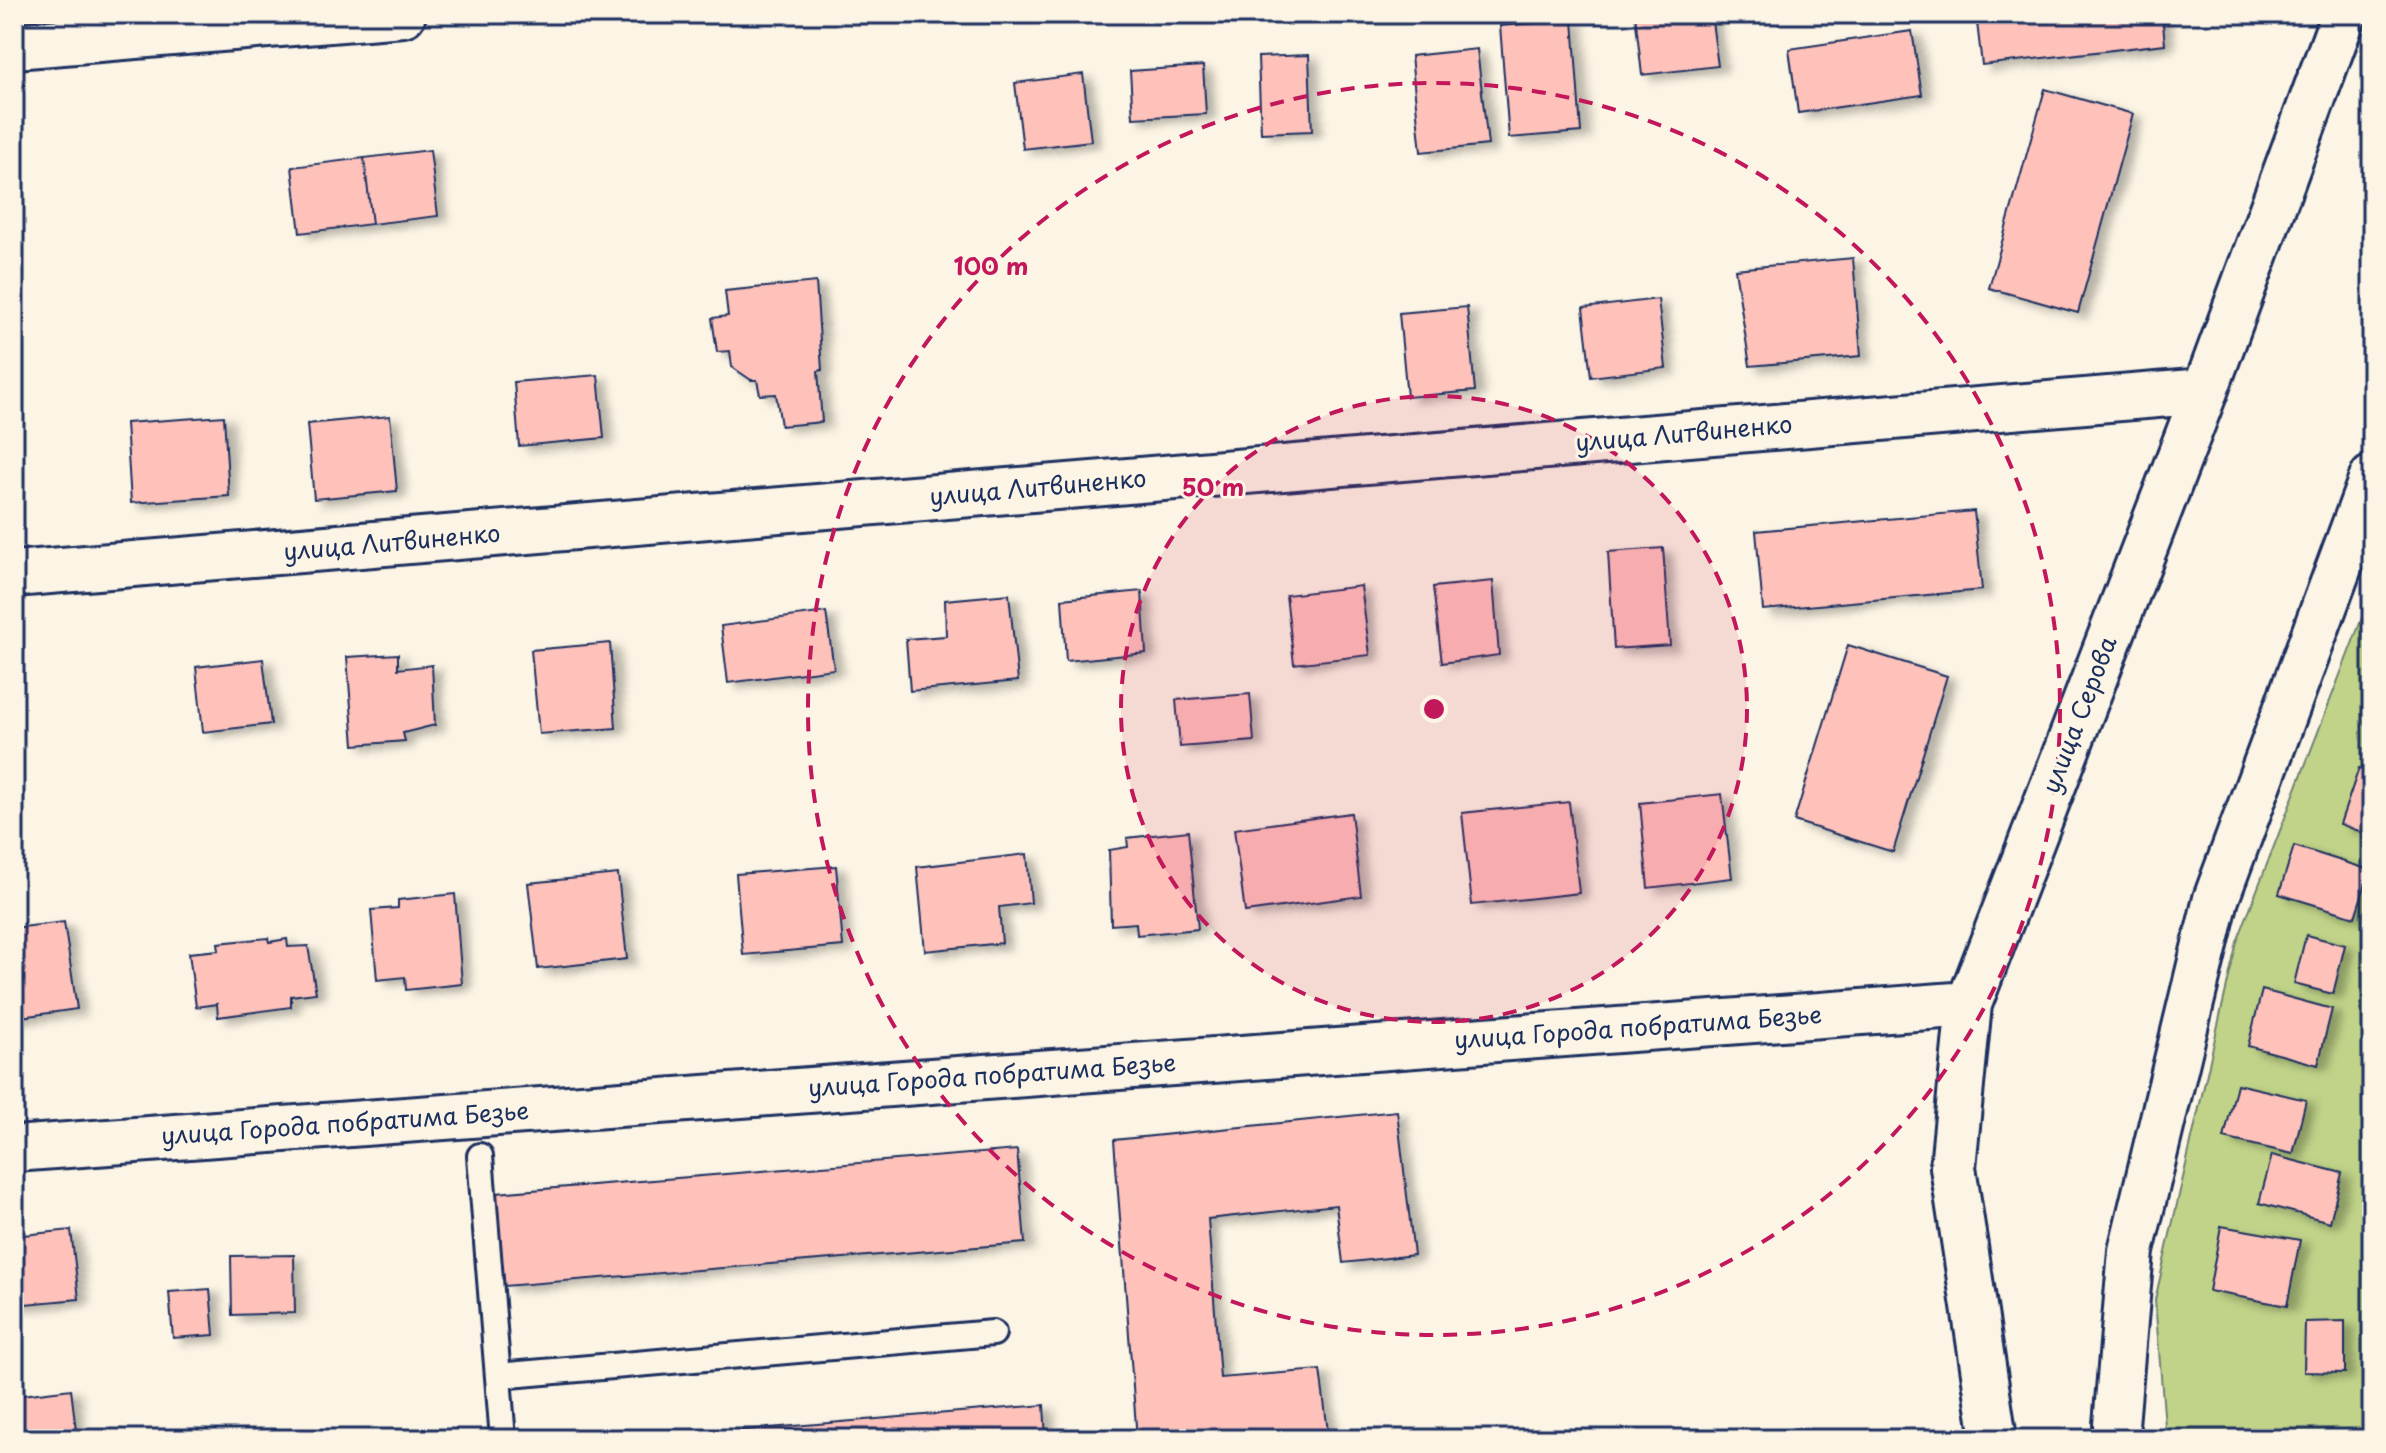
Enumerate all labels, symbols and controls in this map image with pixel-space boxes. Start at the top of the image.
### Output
text: 100 m [954,247,1028,283]
street label: улица Литвиненко [1574,405,1794,459]
street label: улица Литвиненко [928,459,1148,513]
text: 50 m [1182,468,1244,504]
street label: улица Литвиненко [282,514,502,568]
street label: улица Серова [2032,630,2125,798]
centre of rings [1420,695,1448,723]
street label: улица Города побратима Безье [1453,995,1823,1057]
street label: улица Города побратима Безье [807,1043,1177,1105]
street label: улица Города побратима Безье [160,1091,530,1153]

